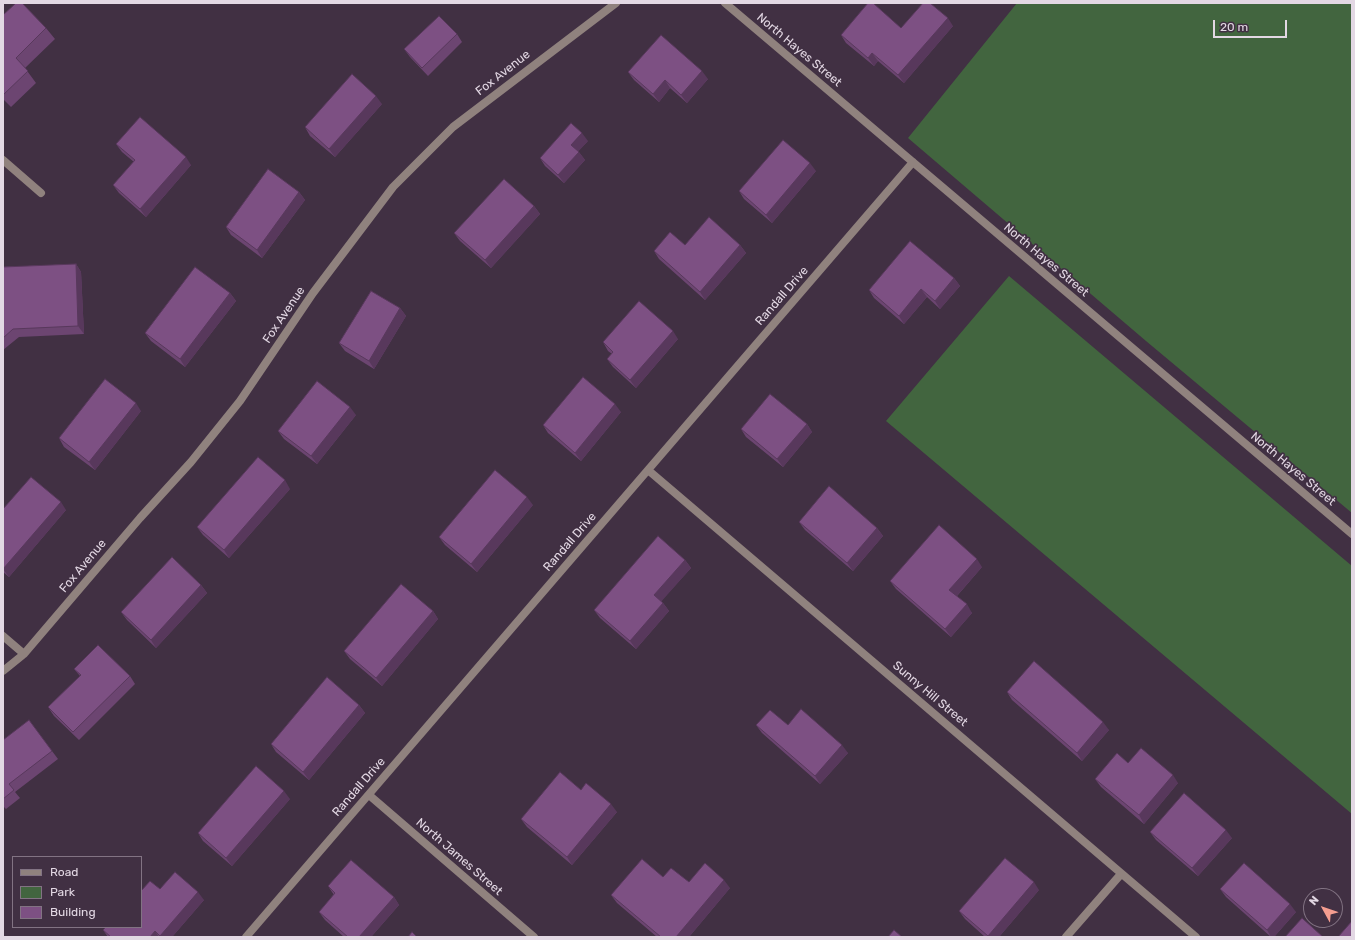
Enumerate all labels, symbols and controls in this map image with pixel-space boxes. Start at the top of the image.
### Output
street label: North Hayes Street [754,10,844,90]
scale bar [1215,12,1289,38]
text: 20 m [1220,20,1248,34]
street label: Fox Avenue [473,47,533,99]
street label: North Hayes Street [1001,220,1091,300]
street label: Randall Drive [753,264,811,328]
street label: Fox Avenue [260,284,308,346]
street label: North Hayes Street [1248,429,1338,509]
street label: Randall Drive [541,510,599,574]
street label: Fox Avenue [57,536,109,596]
street label: Sunny Hill Street [890,658,970,730]
street label: Randall Drive [330,755,388,819]
street label: North James Street [413,815,505,899]
legend [12,856,142,928]
text: Road [50,865,78,879]
text: Park [50,885,75,899]
north arrow [1303,888,1343,928]
text: N [1307,893,1322,908]
text: Building [50,905,96,919]

